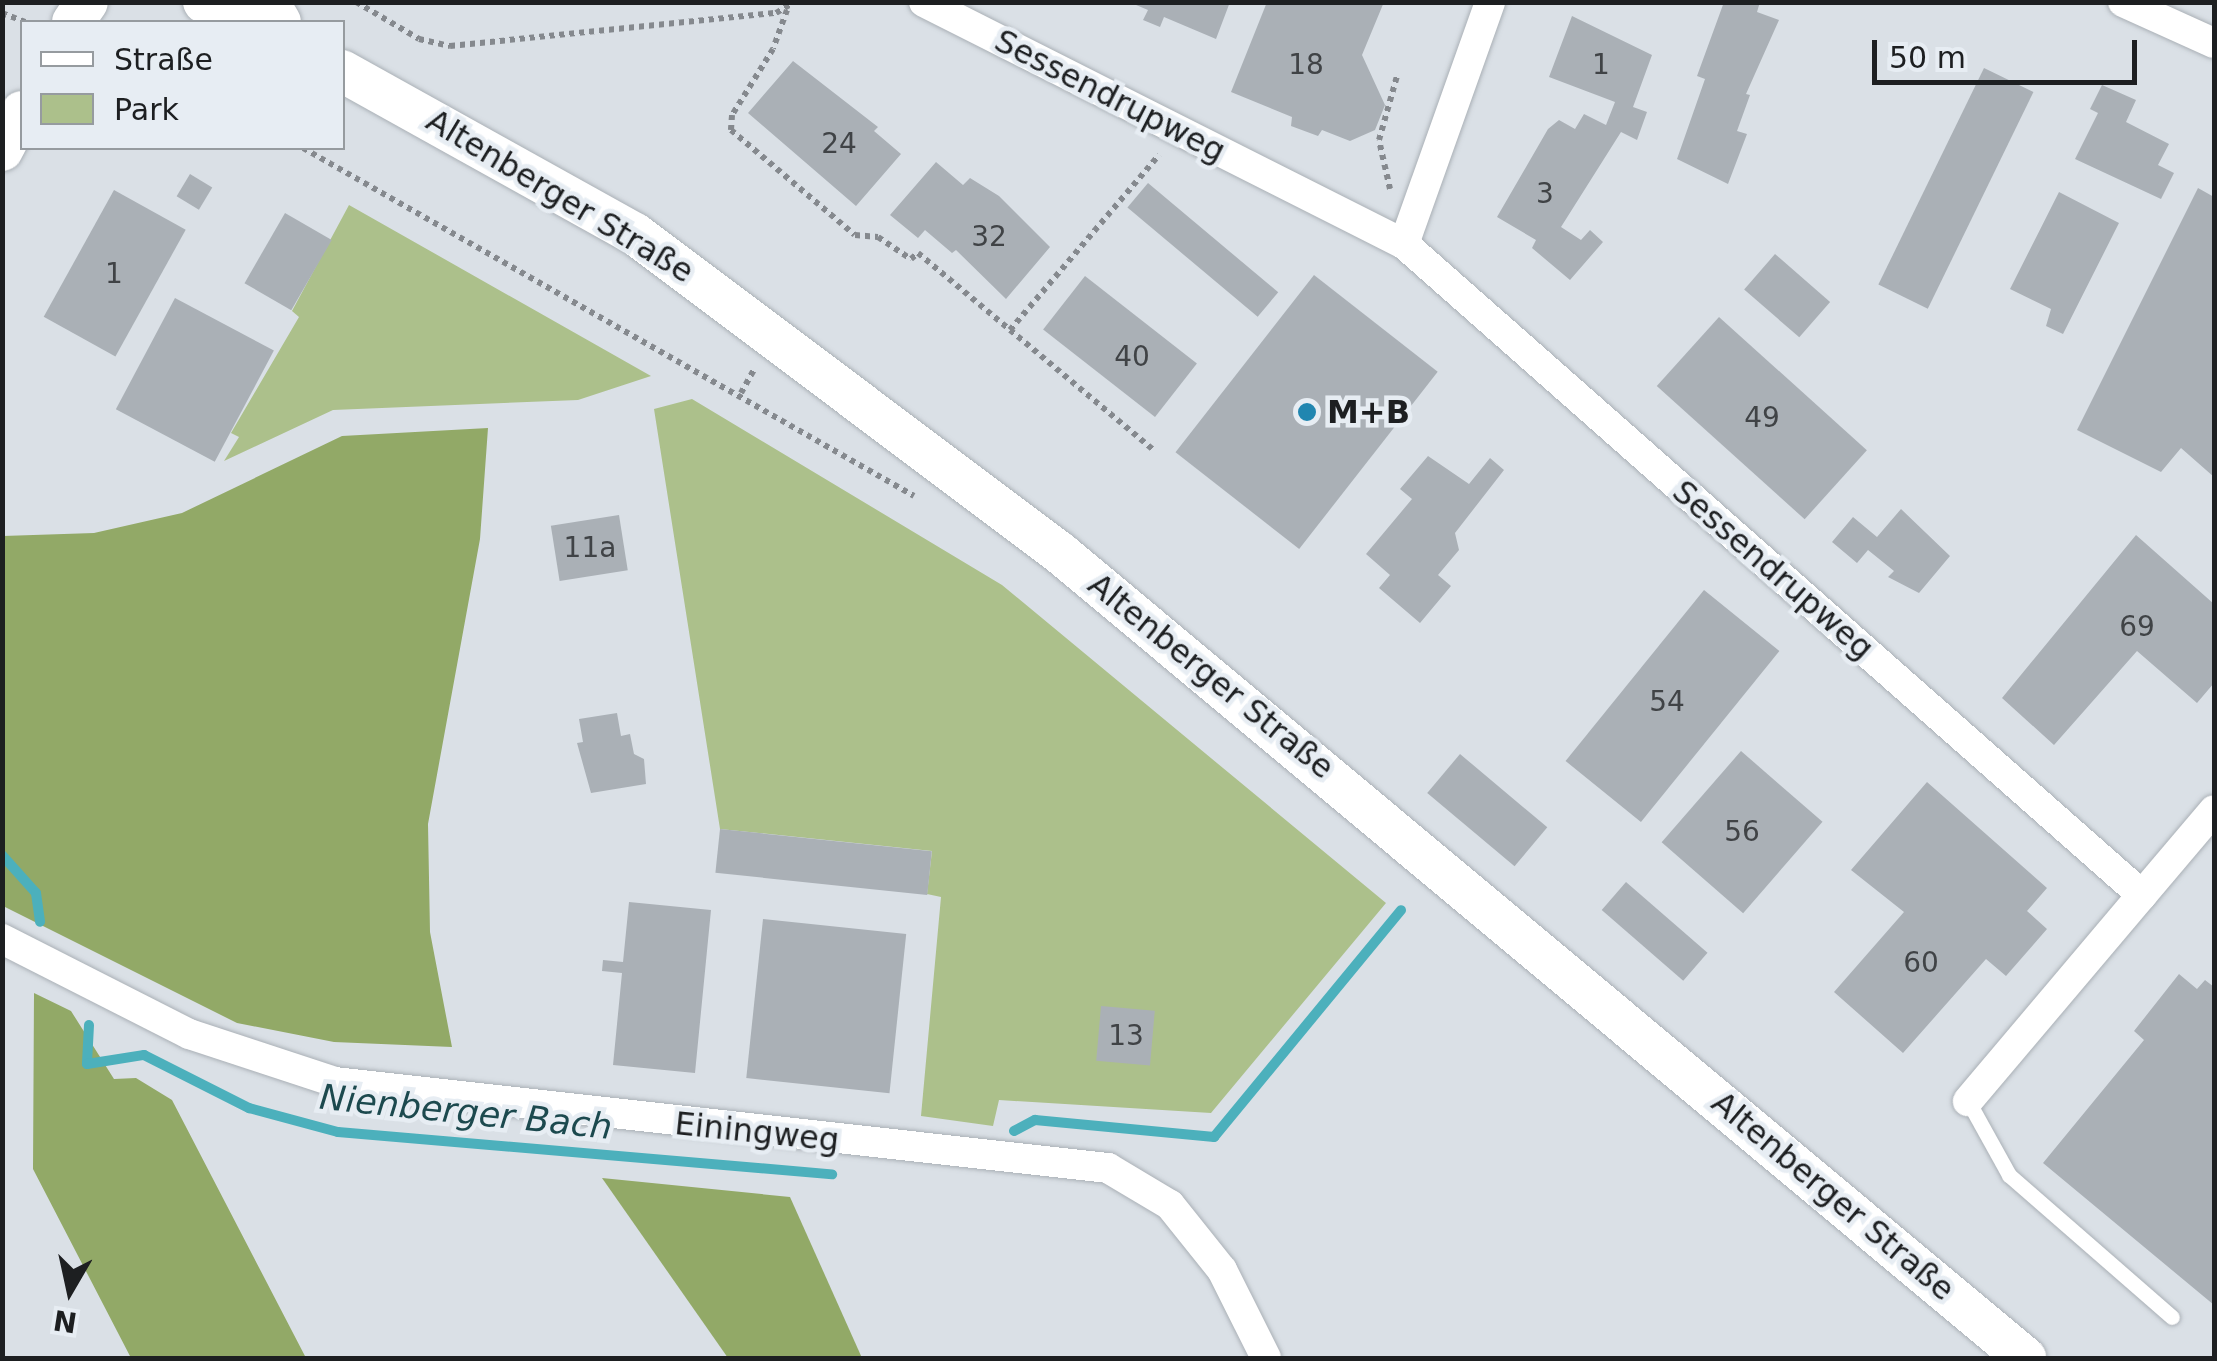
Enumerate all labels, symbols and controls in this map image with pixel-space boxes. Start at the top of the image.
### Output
legend [20,20,345,150]
scale bar [1877,20,2142,82]
street label: Sessendrupweg [988,21,1232,171]
text: 50 m [1889,40,1966,75]
text: Straße [114,42,213,77]
house number: 18 [1288,48,1324,82]
house number: 1 [1592,48,1610,82]
text: Park [114,92,179,127]
street label: Altenberger Straße [420,101,700,291]
house number: 24 [821,127,857,161]
house number: 3 [1536,177,1554,211]
house number: 32 [971,220,1007,254]
house number: 1 [105,257,123,291]
house number: 40 [1114,340,1150,374]
place label: M+B [1327,393,1410,431]
marker: M+B [1296,401,1318,423]
house number: 49 [1744,401,1780,435]
street label: Sessendrupweg [1665,472,1881,668]
house number: 11a [564,531,616,565]
street label: Altenberger Straße [1081,565,1341,787]
house number: 69 [2119,610,2155,644]
house number: 54 [1649,685,1685,719]
house number: 56 [1724,815,1760,849]
house number: 60 [1903,946,1939,980]
house number: 13 [1108,1019,1144,1053]
water label: Nienberger Bach [318,1076,614,1148]
street label: Altenberger Straße [1704,1083,1962,1309]
street label: Einingweg [673,1104,841,1160]
north arrow [20,1241,120,1341]
text: N [51,1303,79,1339]

